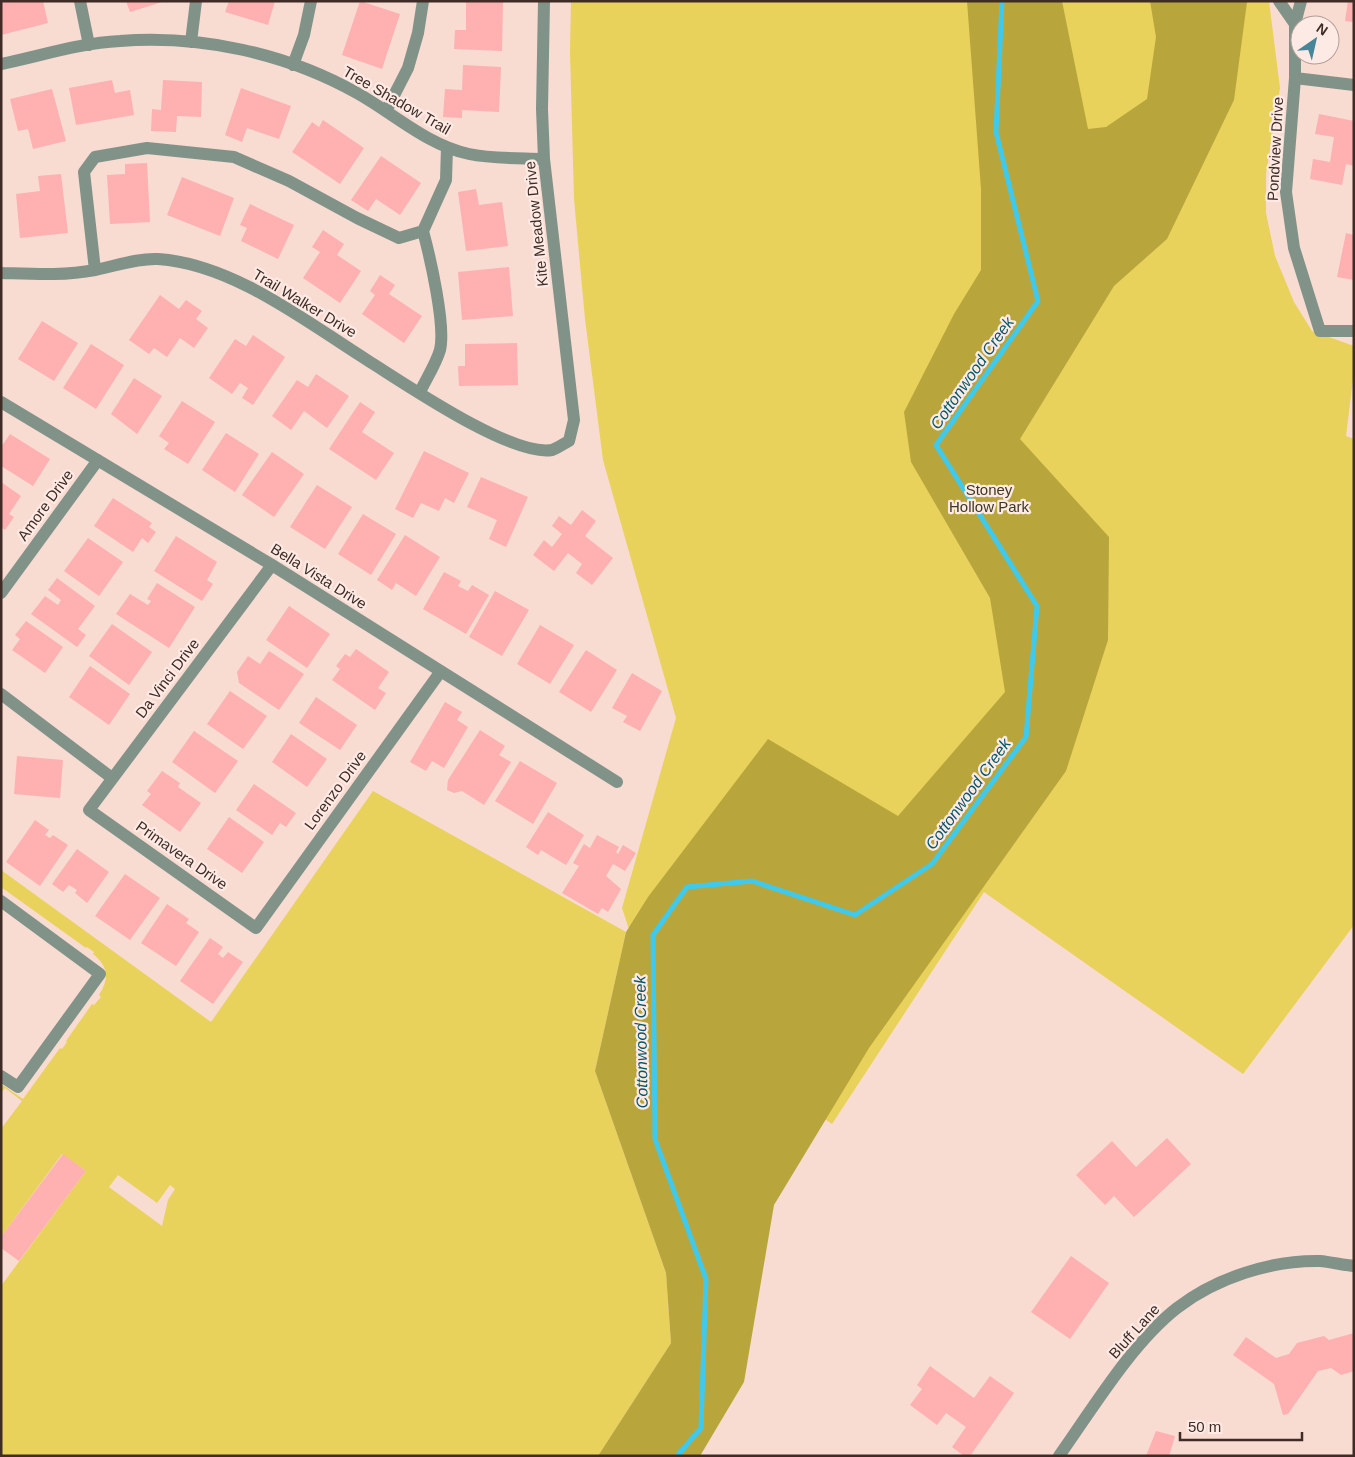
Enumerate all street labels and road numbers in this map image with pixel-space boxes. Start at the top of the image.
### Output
street label: Tree Shadow Trail [340,62,454,138]
street label: Pondview Drive [1264,97,1286,201]
street label: Kite Meadow Drive [521,161,551,287]
street label: Trail Walker Drive [250,265,360,341]
street label: Amore Drive [14,466,76,544]
street label: Bella Vista Drive [268,540,370,612]
street label: Da Vinci Drive [132,635,202,721]
street label: Lorenzo Drive [301,747,369,833]
street label: Primavera Drive [133,817,231,893]
street label: Bluff Lane [1105,1300,1163,1362]

